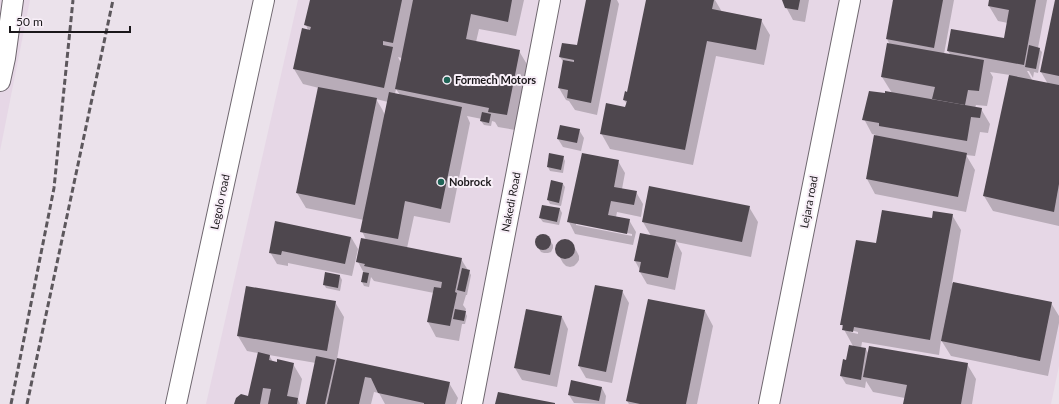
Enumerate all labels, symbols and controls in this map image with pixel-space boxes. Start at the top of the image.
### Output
scale bar [10,8,130,34]
text: 50 m [16,14,43,29]
place label: Formech Motors [455,73,536,86]
marker: Formech Motors [442,75,452,85]
street label: Nakedi Road [498,171,523,233]
street label: Legolo road [207,173,232,231]
place label: Nobrock [449,175,491,188]
street label: Lejara road [797,175,820,229]
marker: Nobrock [436,177,446,187]

